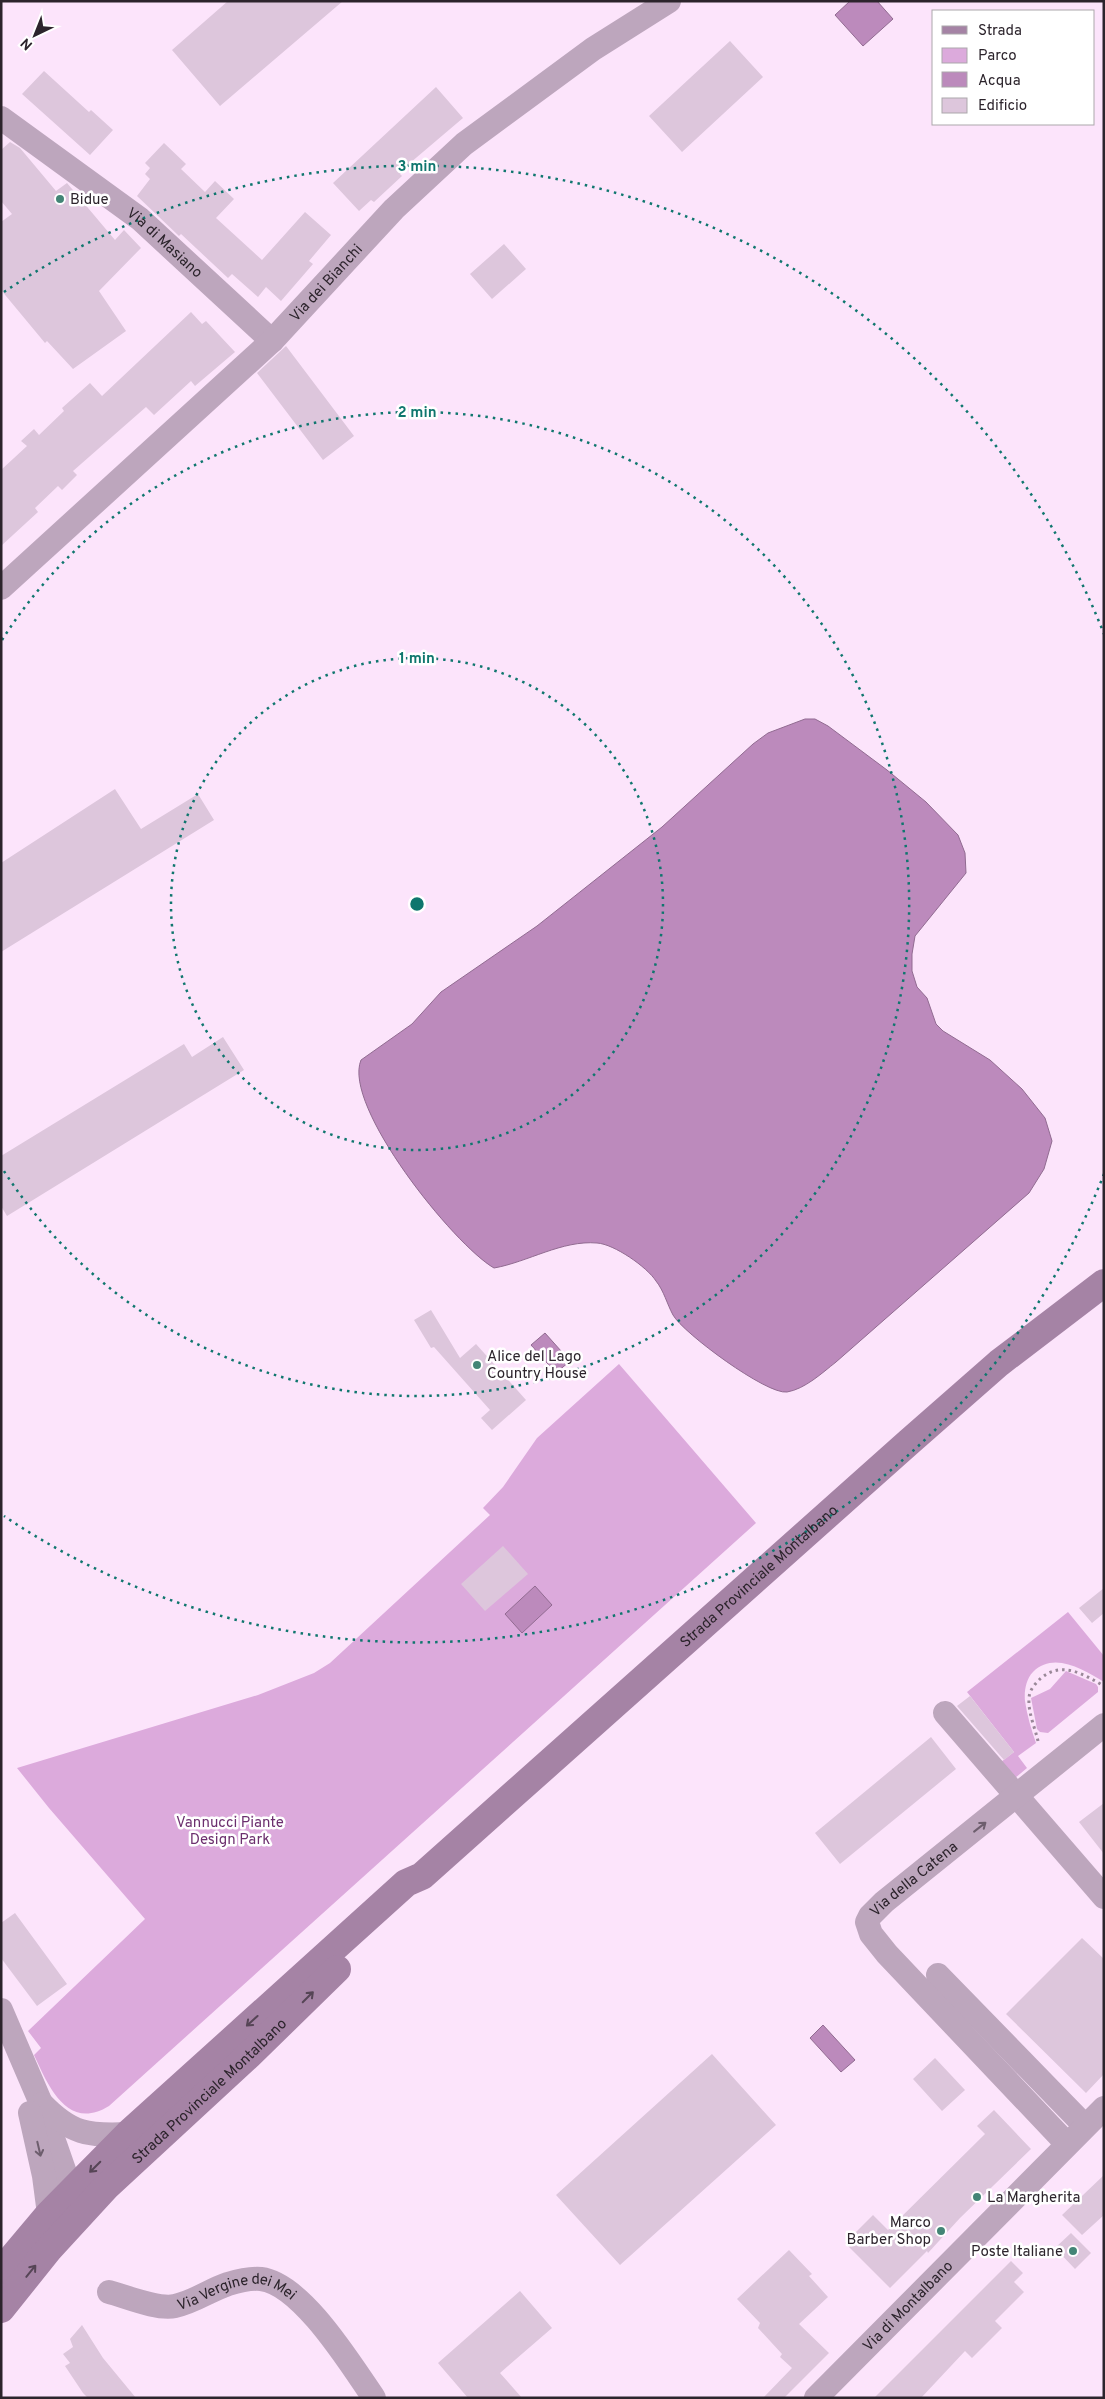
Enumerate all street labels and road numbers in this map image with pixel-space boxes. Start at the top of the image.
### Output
street label: Via di Masiano [122,204,206,283]
street label: Via dei Bianchi [286,241,368,327]
street label: Strada Provinciale Montalbano [677,1502,843,1652]
street label: Via della Catena [867,1838,962,1922]
street label: Strada Provinciale Montalbano [129,2015,292,2169]
street label: Via di Montalbano [859,2257,958,2356]
street label: Via Vergine dei Mei [175,2271,300,2316]

